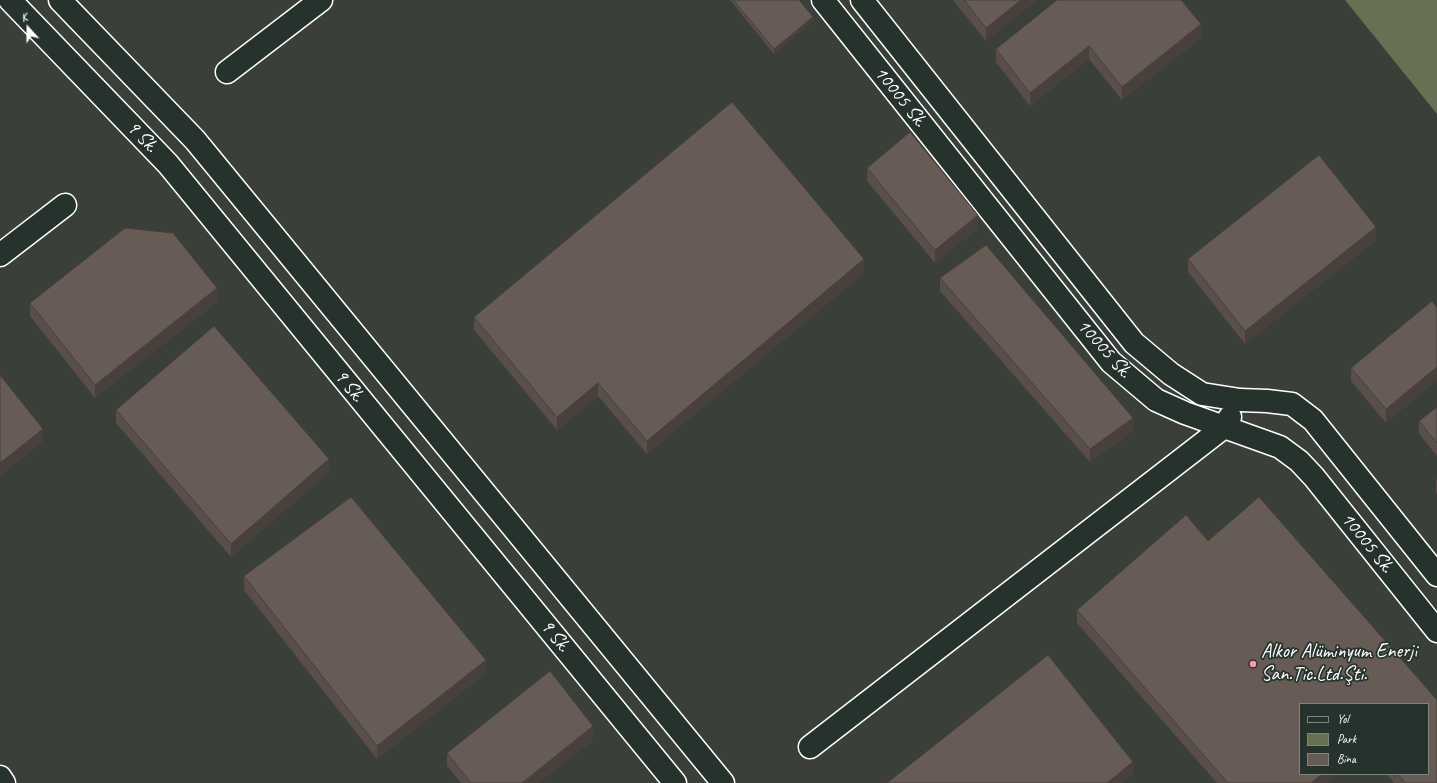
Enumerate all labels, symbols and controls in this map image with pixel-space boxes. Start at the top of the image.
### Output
north arrow [8,8,48,48]
text: K [19,9,29,24]
street label: 10005 Sk. [868,62,932,132]
street label: 9 Sk. [121,116,163,158]
street label: 10005 Sk. [1071,315,1137,383]
street label: 9 Sk. [329,365,369,407]
street label: 10005 Sk. [1335,508,1399,578]
street label: 9 Sk. [535,615,575,657]
place label: Alkor Alüminyum Enerji San.Tic.Ltd.Şti. [1261,640,1417,687]
marker: Alkor Alüminyum Enerji San.Tic.Ltd.Şti. [1248,659,1258,669]
legend [1299,703,1429,775]
text: Yol [1337,711,1349,727]
text: Park [1337,731,1356,747]
text: Bina [1337,751,1356,767]

